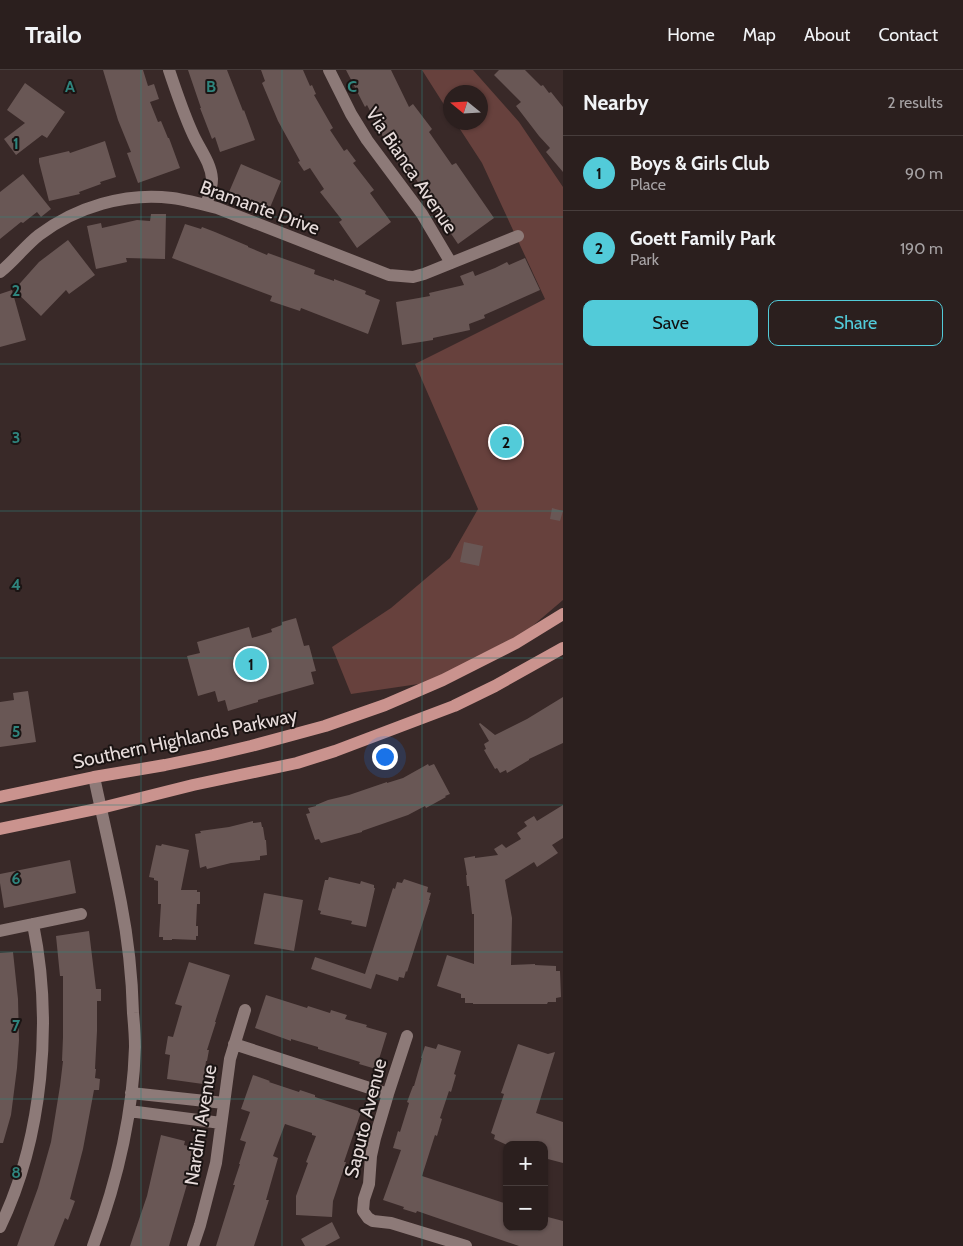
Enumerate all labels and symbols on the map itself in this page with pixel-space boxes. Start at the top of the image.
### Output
text: A [65,77,75,96]
text: B [206,77,216,96]
text: C [347,77,357,96]
north arrow [443,85,488,130]
street label: Via Bianca Avenue [361,103,462,238]
text: 1 [13,134,19,153]
street label: Bramante Drive [197,175,323,240]
text: 2 [12,281,20,300]
pin: 2 [490,423,522,461]
text: 3 [12,428,20,447]
text: 4 [11,575,21,594]
pin: 1 [235,645,267,683]
street label: Southern Highlands Parkway [71,703,300,774]
text: 5 [12,722,20,741]
your location [372,744,398,770]
text: 6 [12,869,21,888]
text: 7 [12,1016,21,1035]
street label: Saputo Avenue [340,1056,391,1180]
street label: Nardini Avenue [180,1063,221,1187]
text: 8 [11,1163,21,1182]

